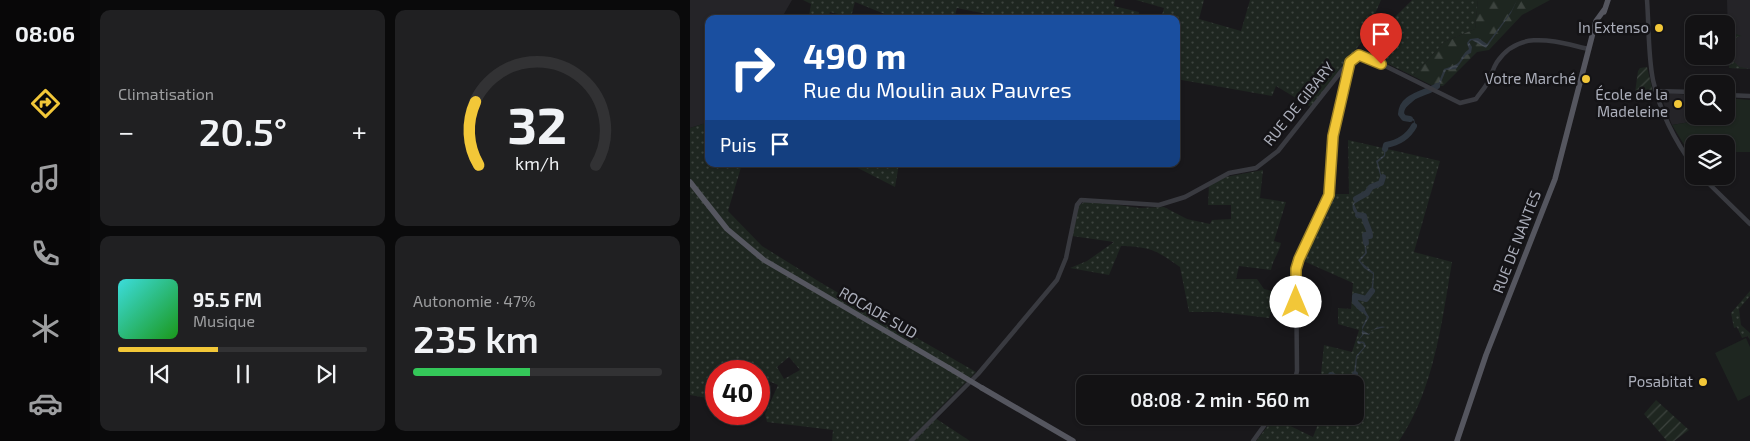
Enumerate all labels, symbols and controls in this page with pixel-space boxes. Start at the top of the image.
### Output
pin [1360,13,1402,64]
map controls [1685,15,1735,185]
button: sound [1685,15,1735,65]
place label: In Extenso [1578,18,1649,36]
text: 08:06 [15,20,75,46]
icon: arrive [1367,20,1395,48]
marker: In Extenso [1653,22,1665,34]
text: 490 m [803,34,906,76]
icon: right [720,35,785,100]
street label: RUE DE GIBARY [1259,58,1338,149]
place label: Votre Marché [1485,69,1576,87]
marker: Votre Marché [1580,73,1592,85]
button: search [1685,75,1735,125]
text: Rue du Moulin aux Pauvres [803,76,1072,102]
text: Climatisation [118,84,214,103]
place label: École de la Madeleine [1595,85,1668,120]
icon: directions [28,86,63,121]
text: 32 [508,92,567,154]
marker: École de la Madeleine [1672,98,1684,110]
text: 20.5° [199,108,287,154]
text: − [118,114,134,148]
text: + [352,114,367,148]
icon: arrive [766,130,794,158]
text: Puis [720,133,756,156]
button: layers [1685,135,1735,185]
text: km/h [515,152,560,174]
icon: music [28,161,63,196]
street label: RUE DE NANTES [1488,188,1544,296]
icon: phone [28,236,63,271]
position arrow [1269,275,1321,327]
street label: ROCADE SUD [836,283,921,342]
text: 95.5 FM [193,288,262,311]
text: Autonomie · 47% [413,291,535,310]
icon: climate [28,311,63,346]
text: Musique [193,311,255,330]
text: 235 km [413,315,539,361]
icon: previous [146,360,174,388]
icon: pause [229,360,257,388]
icon: next [312,360,340,388]
speed limit sign: 40 [705,360,770,425]
place label: Posabitat [1628,372,1693,390]
marker: Posabitat [1697,376,1709,388]
icon: car [28,386,63,421]
text: 08:08 · 2 min · 560 m [1130,388,1310,411]

